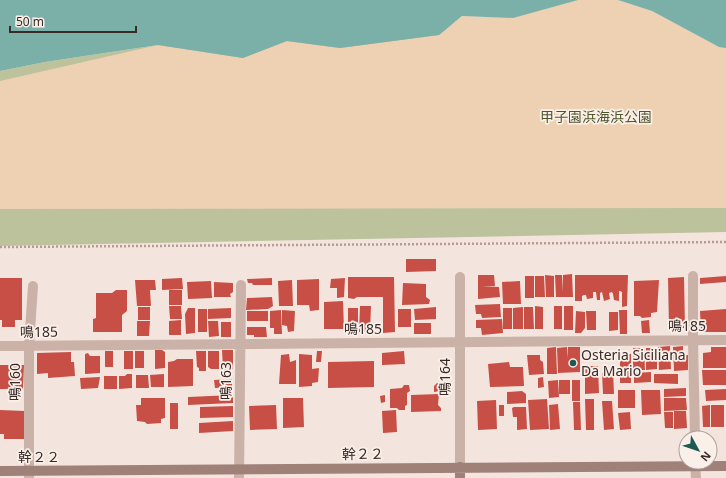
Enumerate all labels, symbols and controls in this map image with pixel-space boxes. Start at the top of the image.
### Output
scale bar [10,8,136,34]
text: 50 m [16,13,44,30]
park label: 甲子園浜海浜公園 [540,107,652,126]
street label: 鳴185 [668,316,706,335]
street label: 鳴185 [344,319,382,338]
street label: 鳴185 [20,322,58,341]
place label: Osteria Siciliana Da Mario [581,345,686,380]
street label: 鳴164 [435,358,454,396]
marker: Osteria Siciliana Da Mario [568,358,578,368]
street label: 鳴163 [216,362,235,400]
street label: 鳴160 [5,363,24,401]
north arrow [678,430,718,470]
street label: 幹２２ [342,444,384,463]
street label: 幹２２ [18,447,60,466]
text: N [697,448,715,465]

